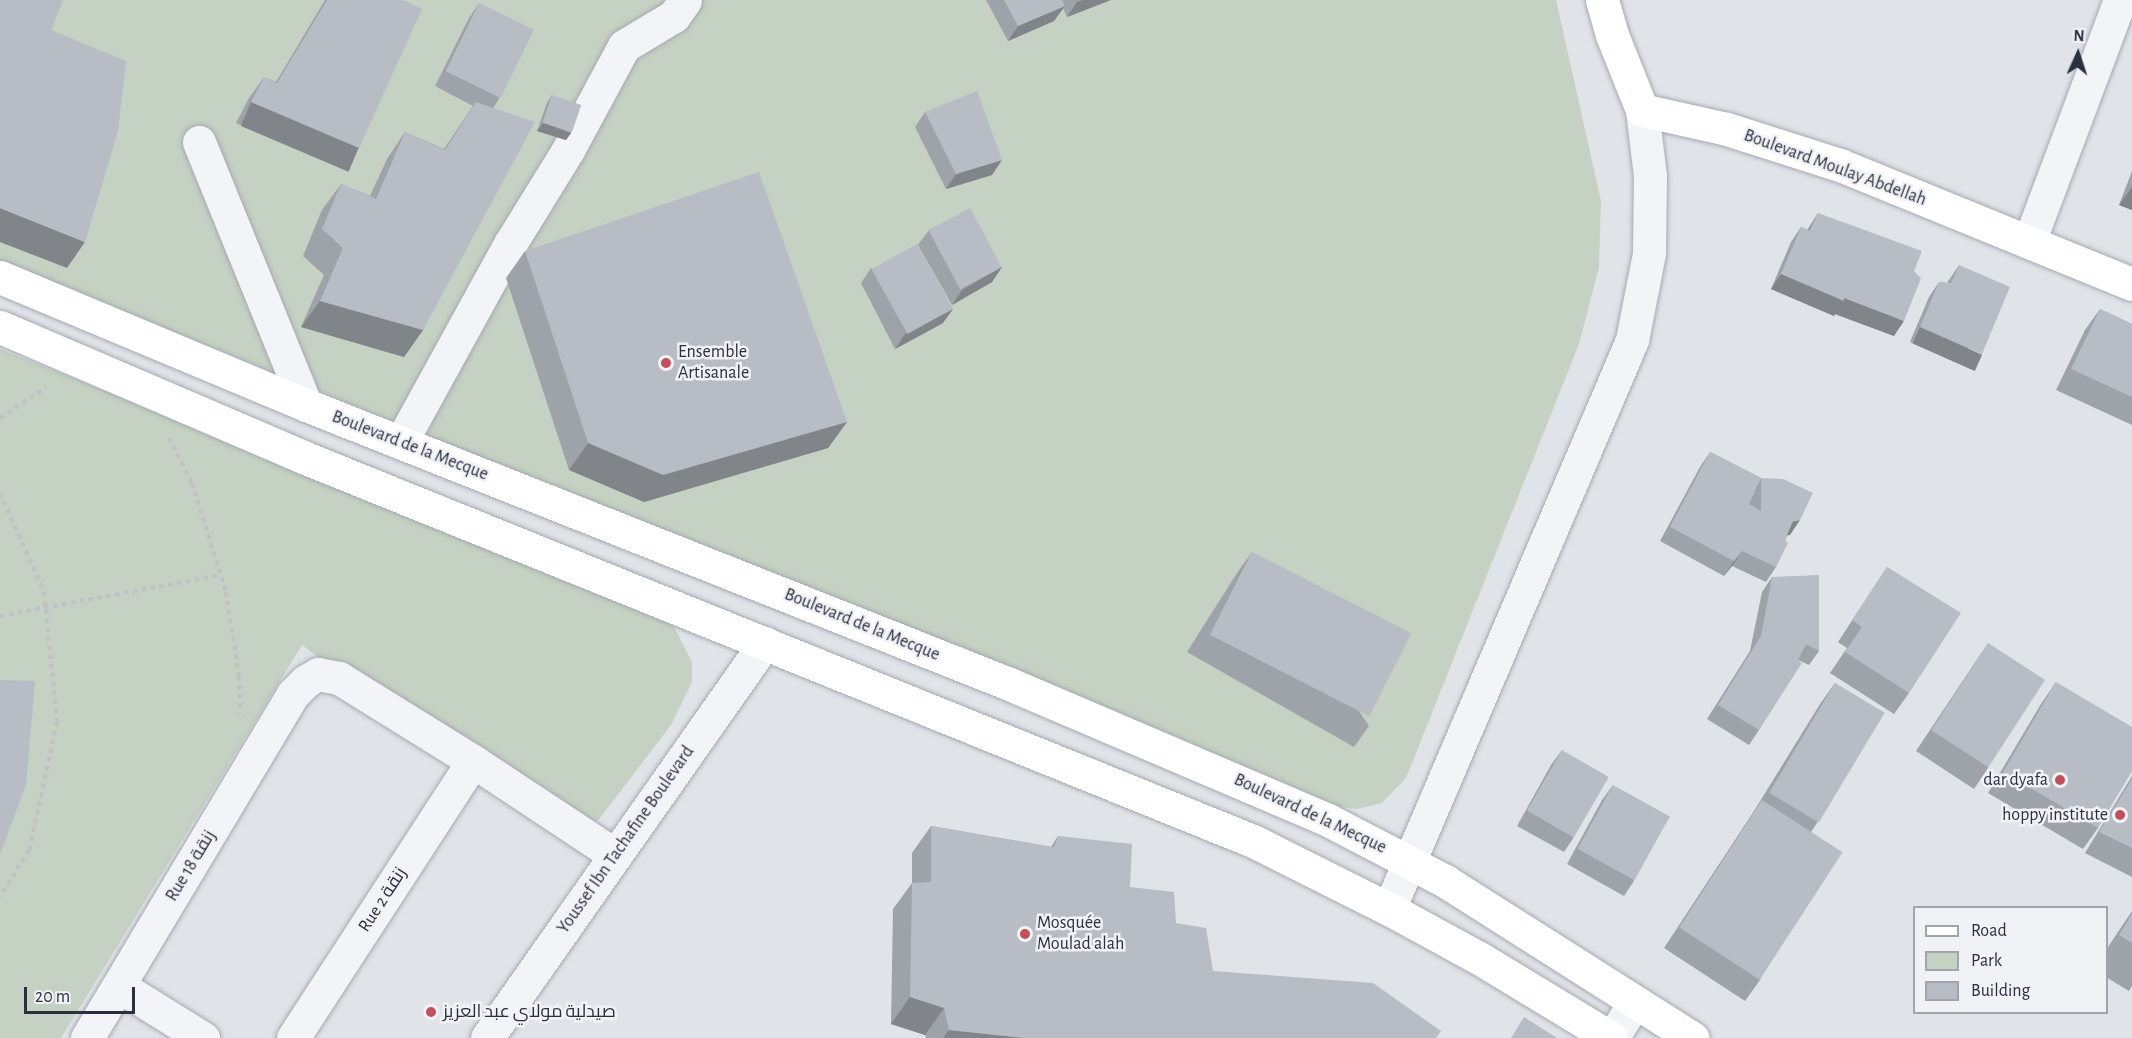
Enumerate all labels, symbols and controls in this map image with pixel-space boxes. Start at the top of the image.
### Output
north arrow [2048,24,2108,84]
text: N [2073,28,2085,44]
street label: Boulevard Moulay Abdellah [1741,125,1929,211]
place label: Ensemble Artisanale [678,342,749,385]
marker: Ensemble Artisanale [659,356,673,370]
street label: Boulevard de la Mecque [329,406,491,486]
street label: Boulevard de la Mecque [781,584,943,666]
street label: Youssef Ibn Tachafine Boulevard [553,742,699,938]
street label: Boulevard de la Mecque [1230,769,1390,859]
place label: dar dyafa [1983,769,2048,791]
marker: dar dyafa [2053,773,2067,787]
place label: hoppy institute [2002,804,2108,826]
marker: hoppy institute [2113,808,2127,822]
street label: Rue 18 زنقة [161,826,221,906]
street label: Rue 2 زنقة [354,864,412,936]
legend [1913,906,2108,1014]
place label: Mosquée Moulad alah [1037,913,1124,956]
text: Road [1971,922,2007,940]
marker: Mosquée Moulad alah [1018,927,1032,941]
text: Park [1971,952,2002,970]
scale bar [27,975,138,1013]
text: Building [1971,982,2030,1000]
text: 20 m [35,988,70,1006]
place label: صيدلية مولاي عبد العزيز [443,1001,616,1023]
marker: صيدلية مولاي عبد العزيز [424,1005,438,1019]

